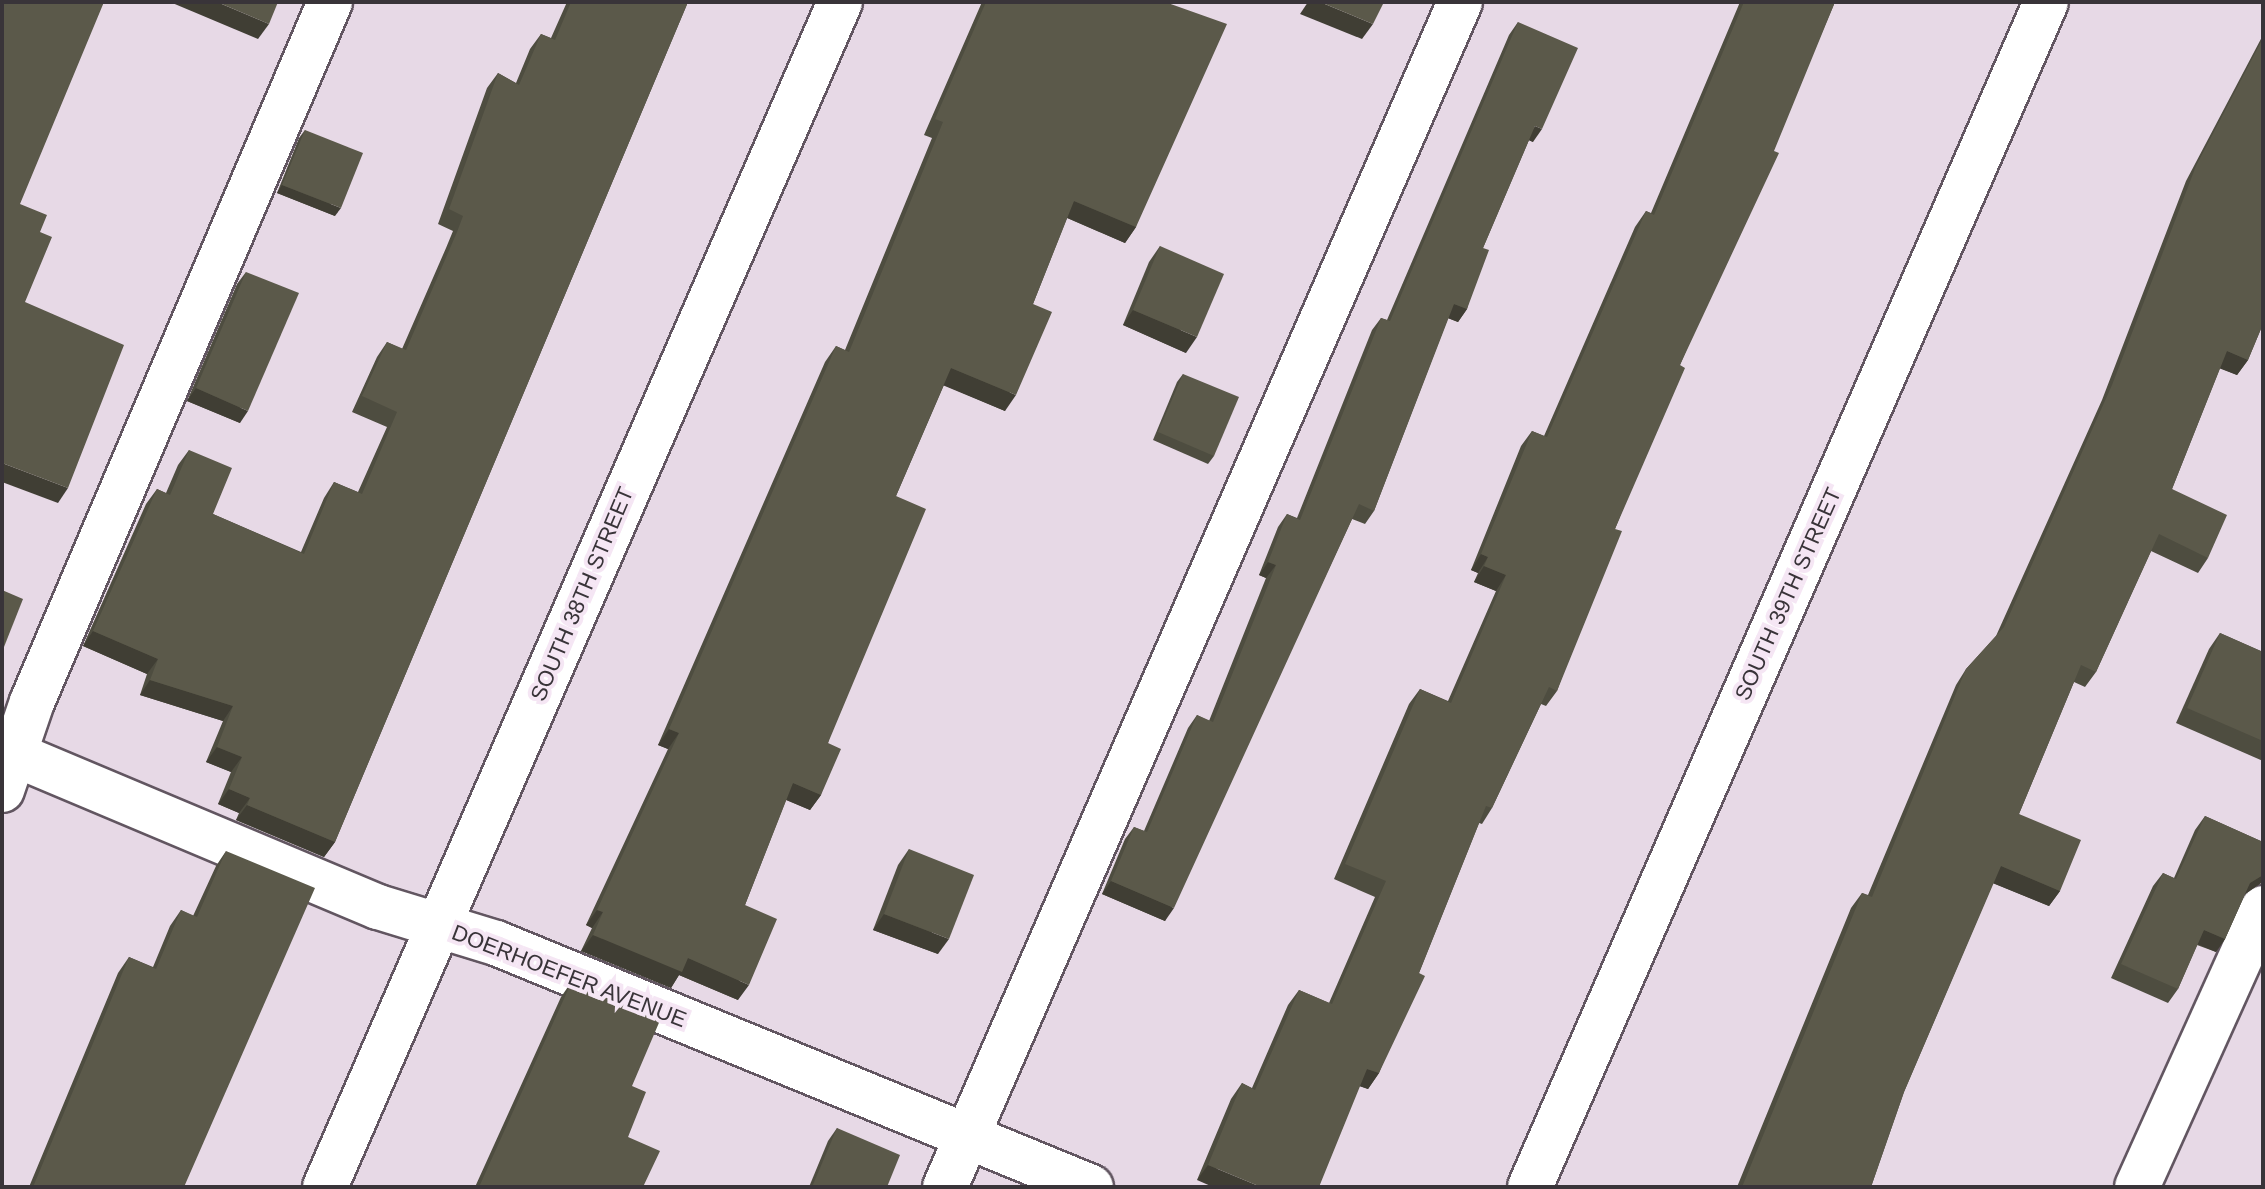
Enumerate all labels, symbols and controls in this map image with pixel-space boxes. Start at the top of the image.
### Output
street label: SOUTH 38TH STREET [525,483,639,705]
street label: SOUTH 39TH STREET [1729,484,1847,704]
street label: DOERHOEFER AVENUE [447,919,691,1033]

